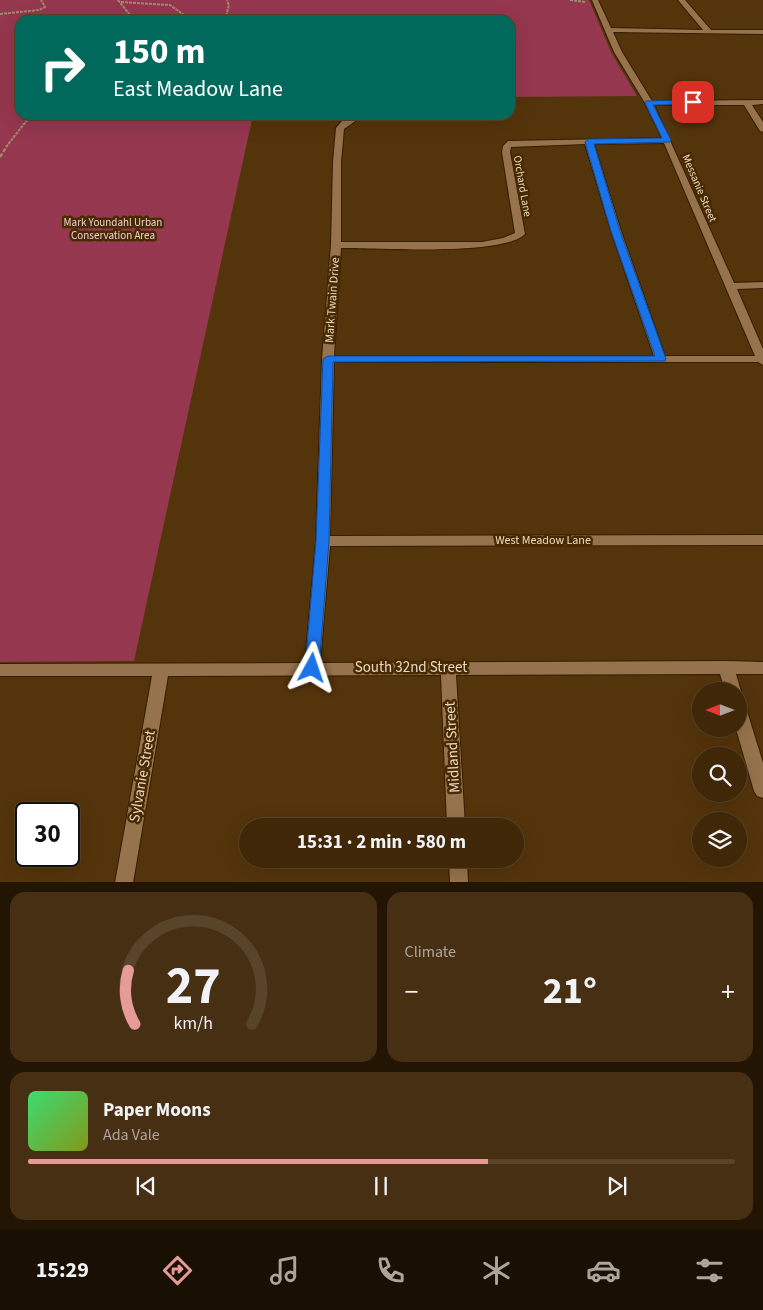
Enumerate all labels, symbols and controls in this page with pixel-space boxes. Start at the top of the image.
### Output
text: 150 m [113,27,205,77]
icon: right [30,35,95,100]
text: East Meadow Lane [113,73,283,105]
pin [672,81,714,123]
icon: arrive [679,88,707,116]
street label: Messanie Street [679,152,721,225]
street label: Orchard Lane [510,154,535,218]
park label: Mark Youndahl Urban Conservation Area [64,215,162,243]
street label: Mark Twain Drive [321,257,344,343]
street label: West Meadow Lane [495,532,591,549]
position arrow [285,641,337,693]
street label: South 32nd Street [355,657,467,678]
north arrow [692,682,748,738]
map controls [692,682,747,867]
street label: Midland Street [440,701,465,793]
street label: Sylvanie Street [124,728,161,824]
button: search [692,747,747,802]
speed limit sign: 30 [15,802,80,867]
button: layers [692,812,747,867]
text: 15:31 · 2 min · 580 m [297,829,466,856]
text: Climate [405,941,456,963]
text: 27 [166,950,221,1024]
text: 21° [543,964,597,1018]
text: − [405,972,418,1012]
text: + [721,972,735,1012]
text: km/h [173,1011,213,1036]
text: Paper Moons [103,1097,211,1124]
text: Ada Vale [103,1124,160,1146]
icon: previous [132,1172,160,1200]
icon: pause [367,1172,395,1200]
icon: next [603,1172,631,1200]
icon: directions [160,1253,195,1288]
icon: music [267,1253,302,1288]
icon: phone [373,1253,408,1288]
icon: climate [479,1253,514,1288]
icon: car [586,1253,621,1288]
icon: filters [692,1253,727,1288]
text: 15:29 [36,1254,89,1286]

